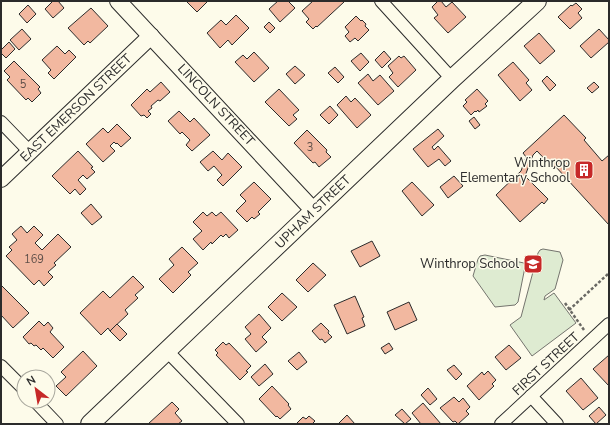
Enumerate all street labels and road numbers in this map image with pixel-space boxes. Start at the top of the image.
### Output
street label: EAST EMERSON STREET [16,50,136,166]
street label: LINCOLN STREET [173,60,259,150]
street label: UPHAM STREET [271,171,355,253]
street label: FIRST STREET [509,328,583,400]

